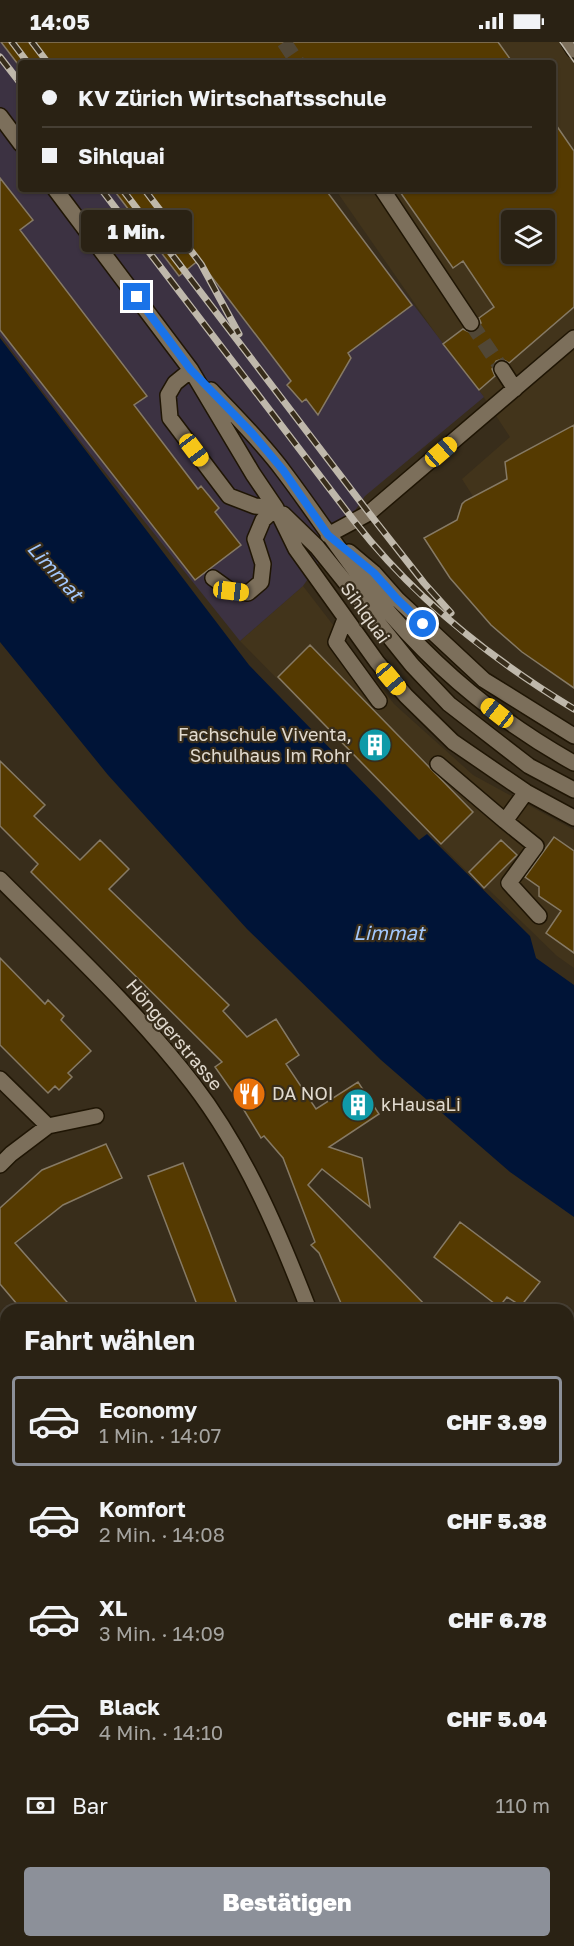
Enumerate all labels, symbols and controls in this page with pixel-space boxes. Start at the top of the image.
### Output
text: 14:05 [30,8,90,35]
text: KV Zürich Wirtschaftsschule [78,84,386,111]
text: Sihlquai [78,142,165,169]
callout: 1 Min. [82,210,192,252]
map controls [501,210,555,264]
button: layers [501,210,555,264]
text: 1 Min. [108,219,166,243]
route end [123,283,150,310]
car [176,430,212,470]
car [422,433,460,471]
water label: Limmat [23,536,90,606]
street label: Sihlquai [336,578,395,647]
car [212,580,250,602]
route start [409,610,436,637]
car [373,659,409,699]
car [477,695,517,731]
place label: Fachschule Viventa, Schulhaus Im Rohr [178,723,352,766]
building icon: Fachschule Viventa, Schulhaus Im Rohr [357,727,393,763]
water label: Limmat [353,920,427,944]
street label: Hönggerstrasse [122,974,228,1094]
restaurant icon: DA NOI [231,1076,267,1112]
place label: DA NOI [272,1082,333,1104]
building icon: kHausaLi [340,1087,376,1123]
place label: kHausaLi [381,1093,461,1115]
text: Fahrt wählen [24,1324,195,1356]
icon: car [27,1394,81,1448]
text: Economy [99,1396,197,1423]
text: CHF 3.99 [446,1408,547,1435]
text: 1 Min. · 14:07 [99,1423,221,1447]
icon: car [27,1493,81,1547]
text: Komfort [99,1495,186,1522]
text: CHF 5.38 [447,1507,547,1534]
text: 2 Min. · 14:08 [99,1522,225,1546]
icon: car [27,1592,81,1646]
text: XL [99,1594,127,1621]
text: CHF 6.78 [448,1606,547,1633]
text: 3 Min. · 14:09 [99,1621,225,1645]
icon: car [27,1691,81,1745]
text: Black [99,1693,160,1720]
text: CHF 5.04 [446,1705,547,1732]
text: 4 Min. · 14:10 [99,1720,223,1744]
icon: cash [24,1789,57,1822]
text: Bar [72,1792,108,1819]
text: 110 m [496,1793,550,1817]
button: Bestätigen [24,1867,550,1936]

